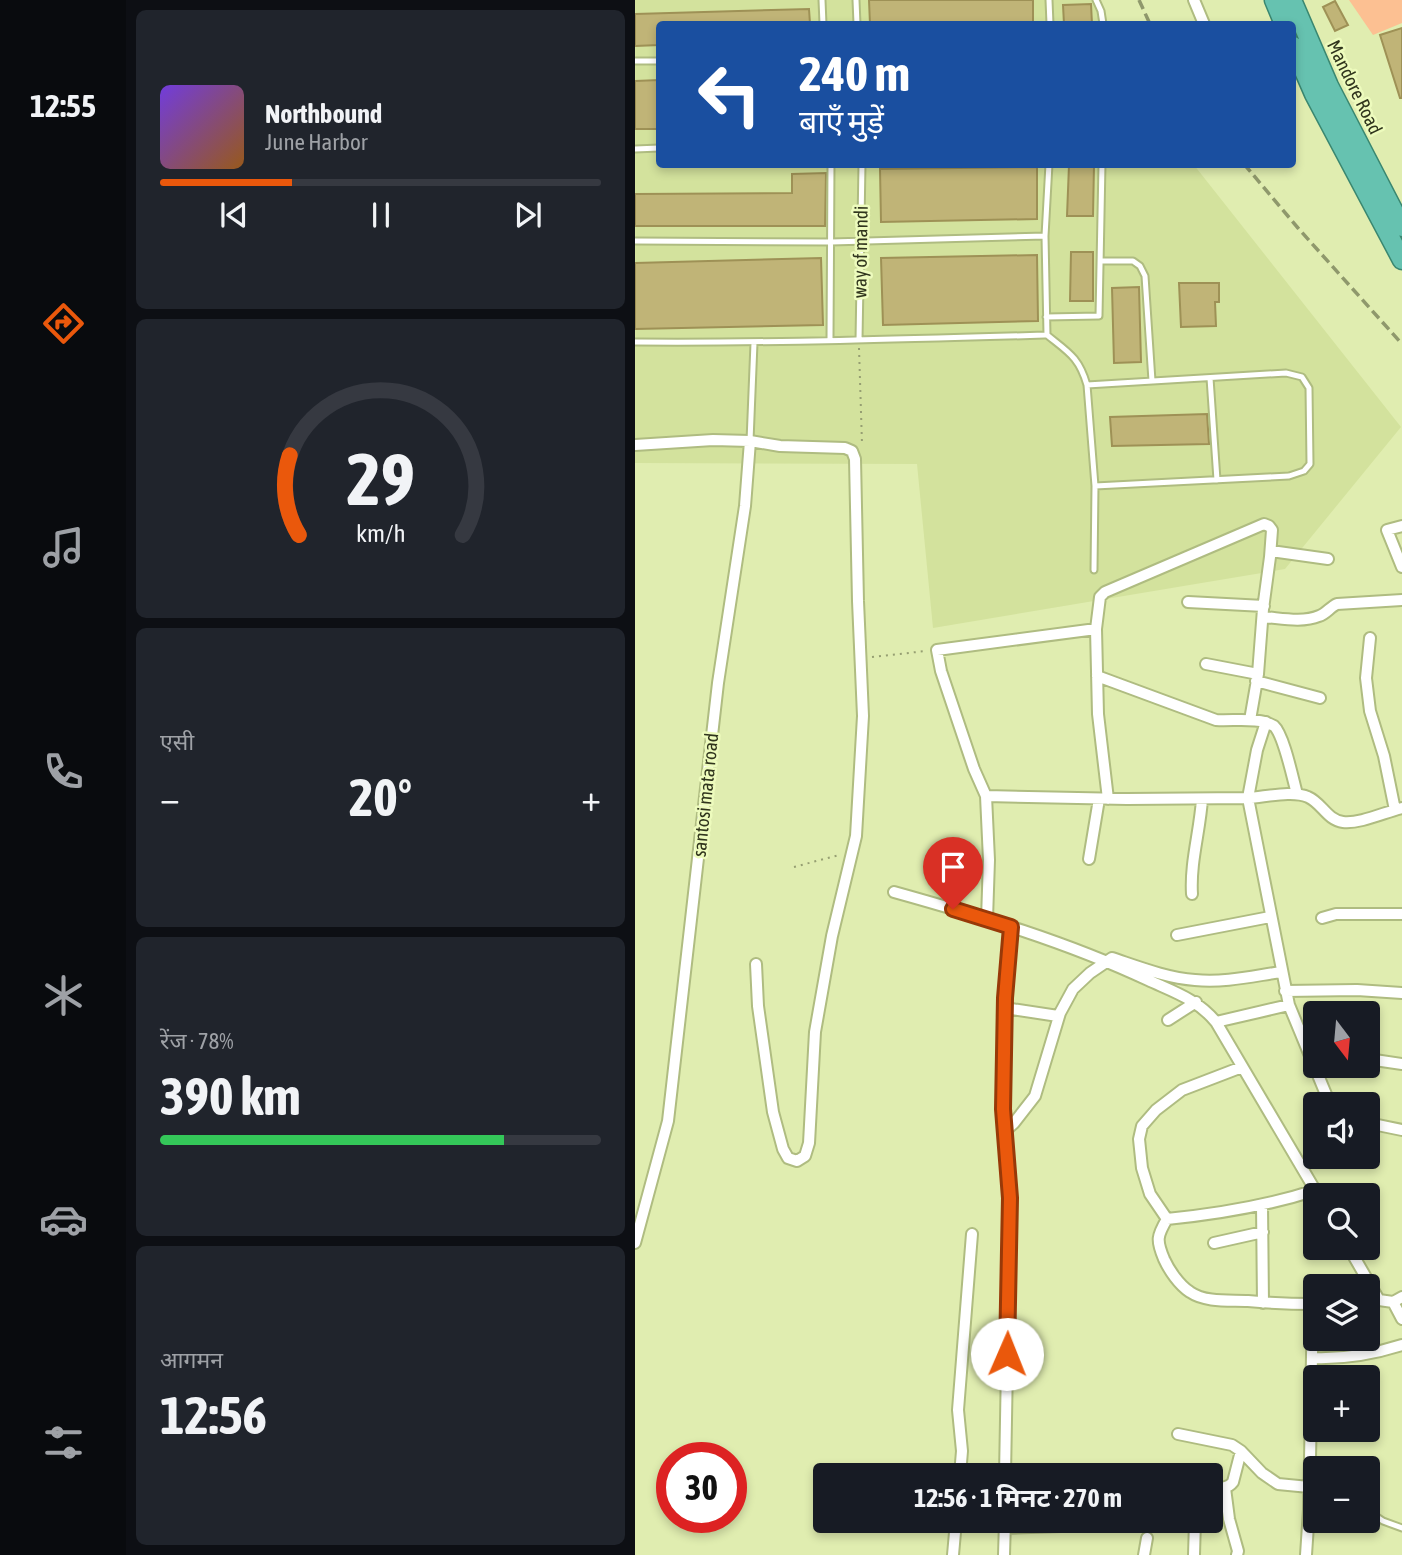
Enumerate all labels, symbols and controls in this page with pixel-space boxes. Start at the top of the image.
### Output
street label: Mandore Road [1323,36,1387,138]
text: 240 m [799,45,910,101]
icon: left [684,49,775,140]
text: 12:55 [30,87,96,124]
text: Northbound [265,99,382,129]
text: बाएँ मुड़ें [799,103,884,140]
text: June Harbor [265,129,368,155]
icon: previous [215,196,253,234]
icon: pause [362,196,400,234]
icon: next [509,196,547,234]
street label: way of mandi [848,206,872,298]
icon: directions [39,299,88,348]
text: 29 [346,437,415,520]
text: km/h [356,518,405,546]
icon: music [39,523,88,572]
text: एसी [160,729,194,755]
street label: santosi mata road [688,732,722,858]
icon: phone [39,747,88,796]
text: 20° [349,767,412,827]
text: − [160,776,180,819]
text: + [581,776,601,819]
pin [923,837,983,909]
icon: arrive [934,848,972,886]
icon: climate [39,971,88,1020]
north arrow [1303,1001,1381,1078]
map controls [1303,1001,1380,1533]
text: रेंज · 78% [160,1028,234,1054]
text: 390 km [160,1066,301,1126]
button: sound [1303,1092,1380,1169]
button: search [1303,1183,1380,1260]
icon: car [39,1195,88,1244]
button: layers [1303,1274,1380,1351]
position arrow [970,1317,1044,1391]
text: आगमन [160,1347,223,1373]
button: + [1303,1365,1380,1442]
text: 12:56 [160,1385,267,1445]
icon: filters [39,1418,88,1467]
speed limit sign: 30 [656,1442,747,1533]
button: − [1303,1456,1380,1533]
text: 12:56 · 1 मिनट · 270 m [914,1483,1122,1513]

